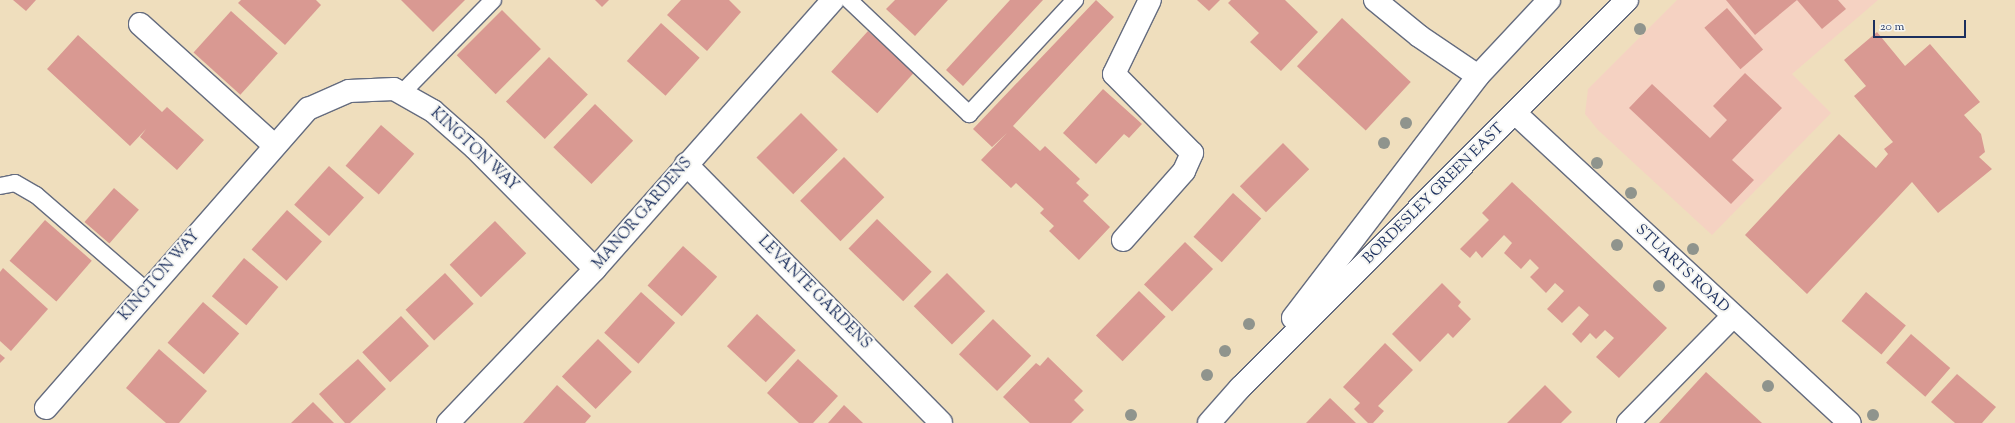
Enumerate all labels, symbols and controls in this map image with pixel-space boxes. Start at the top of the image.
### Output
scale bar [1875,12,1968,38]
text: 20 m [1880,18,1904,36]
street label: KINGTON WAY [426,105,522,195]
street label: BORDESLEY GREEN EAST [1360,120,1508,268]
street label: MANOR GARDENS [590,155,696,273]
street label: STUARTS ROAD [1631,221,1733,317]
street label: KINGTON WAY [116,227,204,325]
street label: LEVANTE GARDENS [754,233,874,353]

